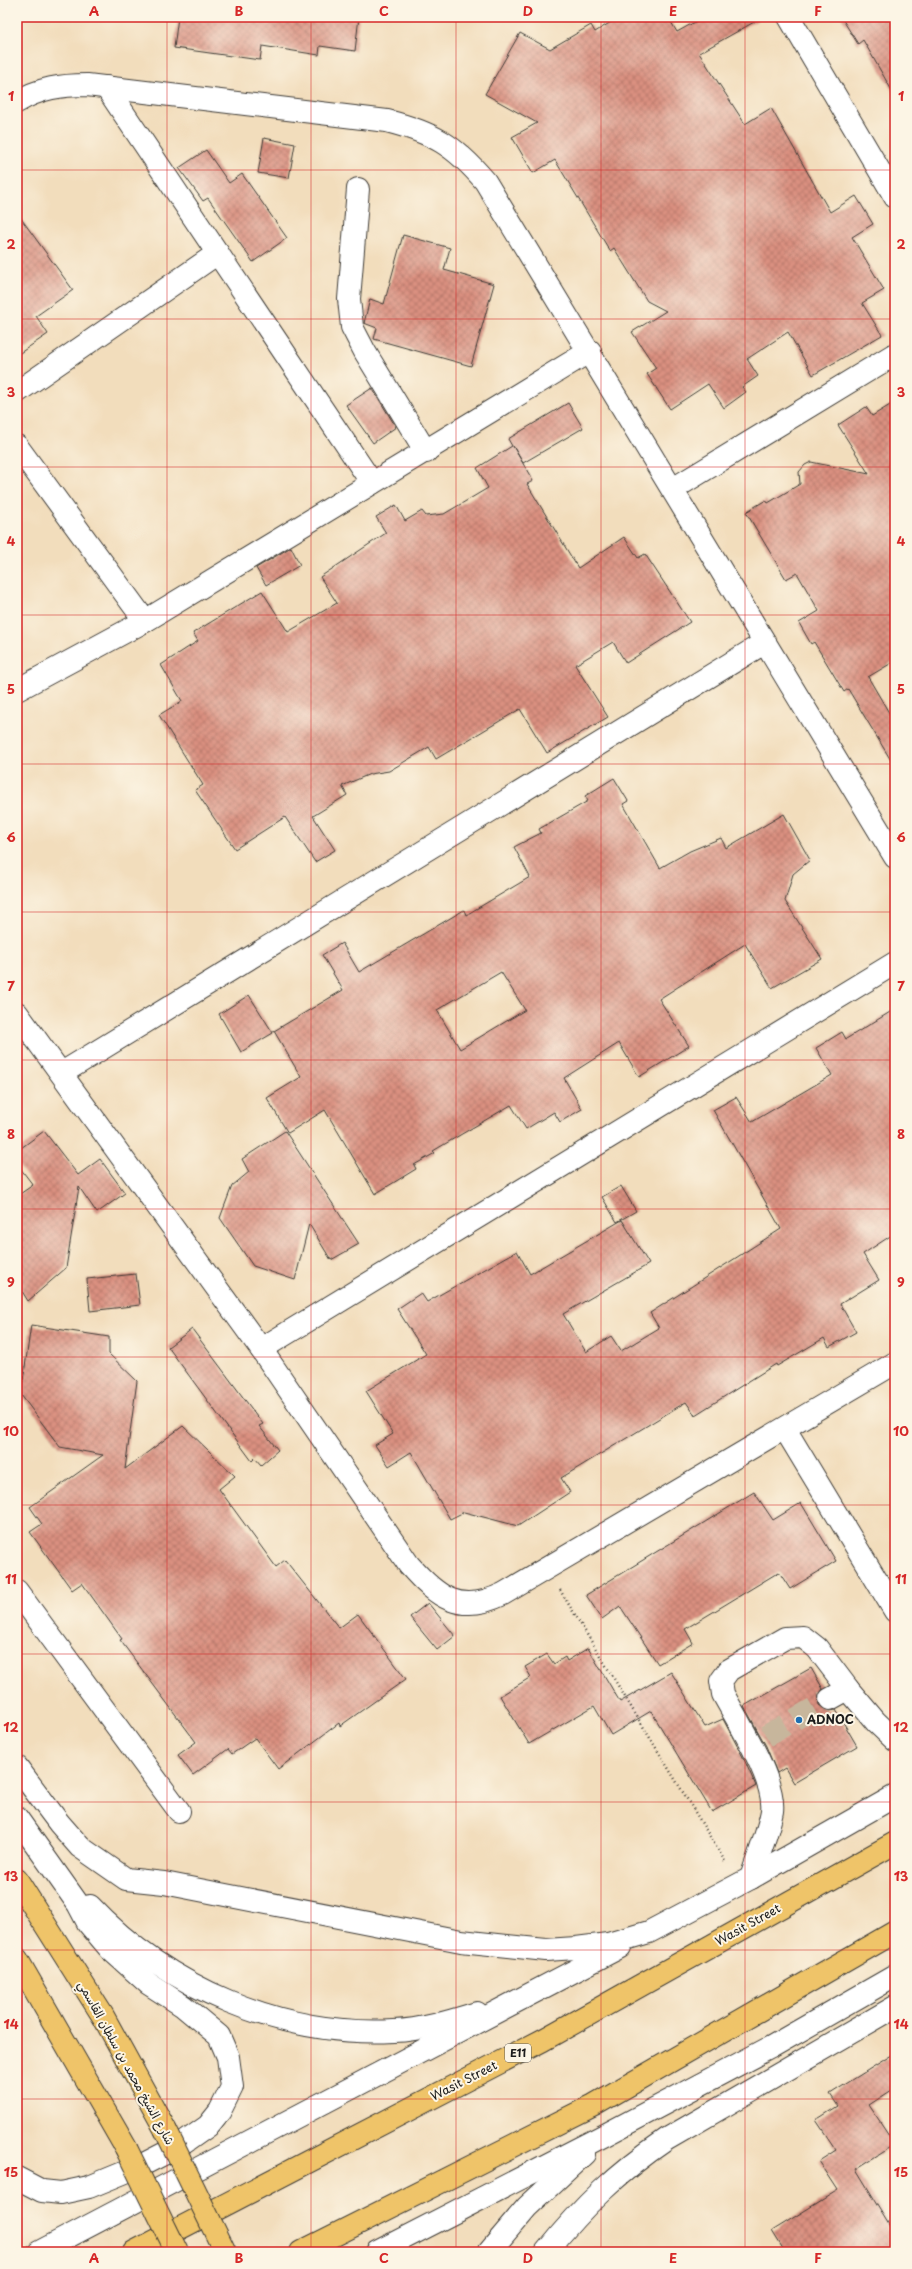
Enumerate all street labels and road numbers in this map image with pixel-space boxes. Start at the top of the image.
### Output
street label: Wasit Street [712,1899,784,1950]
street label: شارع الشيخ محمد بن سلطان القاسمي [72,1977,180,2149]
road number: E11 [505,2044,531,2062]
street label: Wasit Street [427,2056,500,2105]

